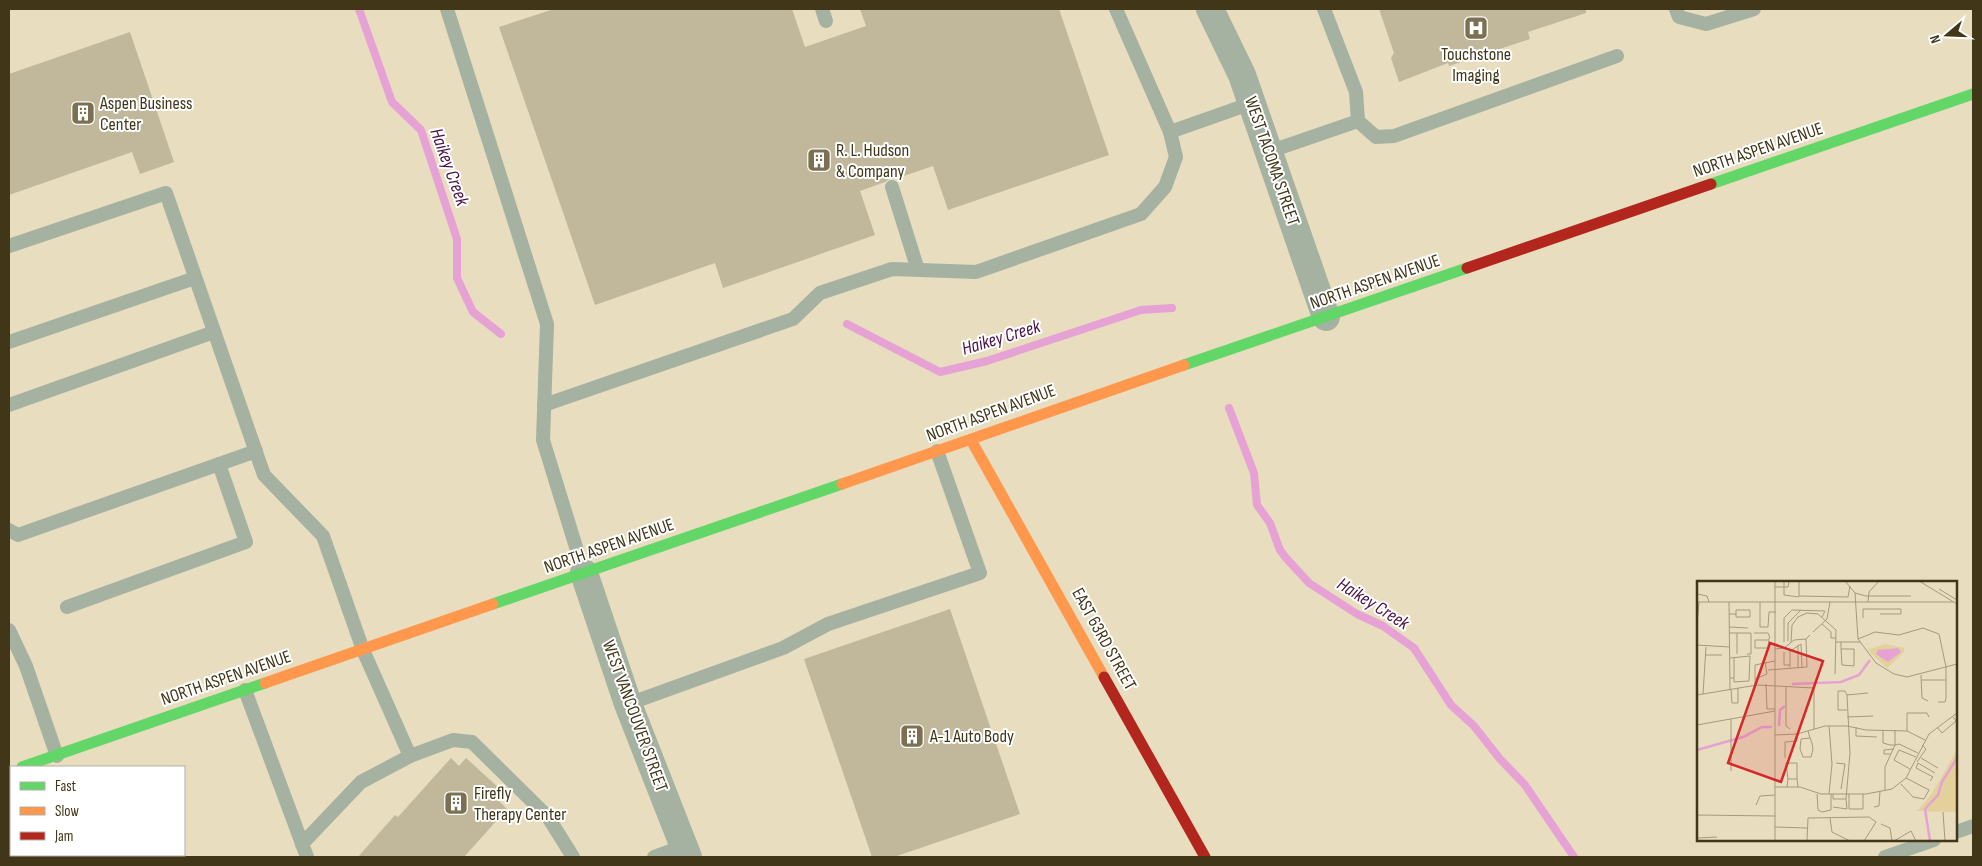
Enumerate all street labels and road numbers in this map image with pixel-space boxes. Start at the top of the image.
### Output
street label: WEST TACOMA STREET [1240,94,1304,228]
street label: NORTH ASPEN AVENUE [1690,118,1826,182]
street label: NORTH ASPEN AVENUE [1307,250,1443,314]
street label: NORTH ASPEN AVENUE [923,380,1059,446]
street label: NORTH ASPEN AVENUE [541,514,677,578]
street label: EAST 63RD STREET [1067,584,1141,694]
street label: WEST VANCOUVER STREET [598,637,672,795]
street label: NORTH ASPEN AVENUE [158,646,294,710]

